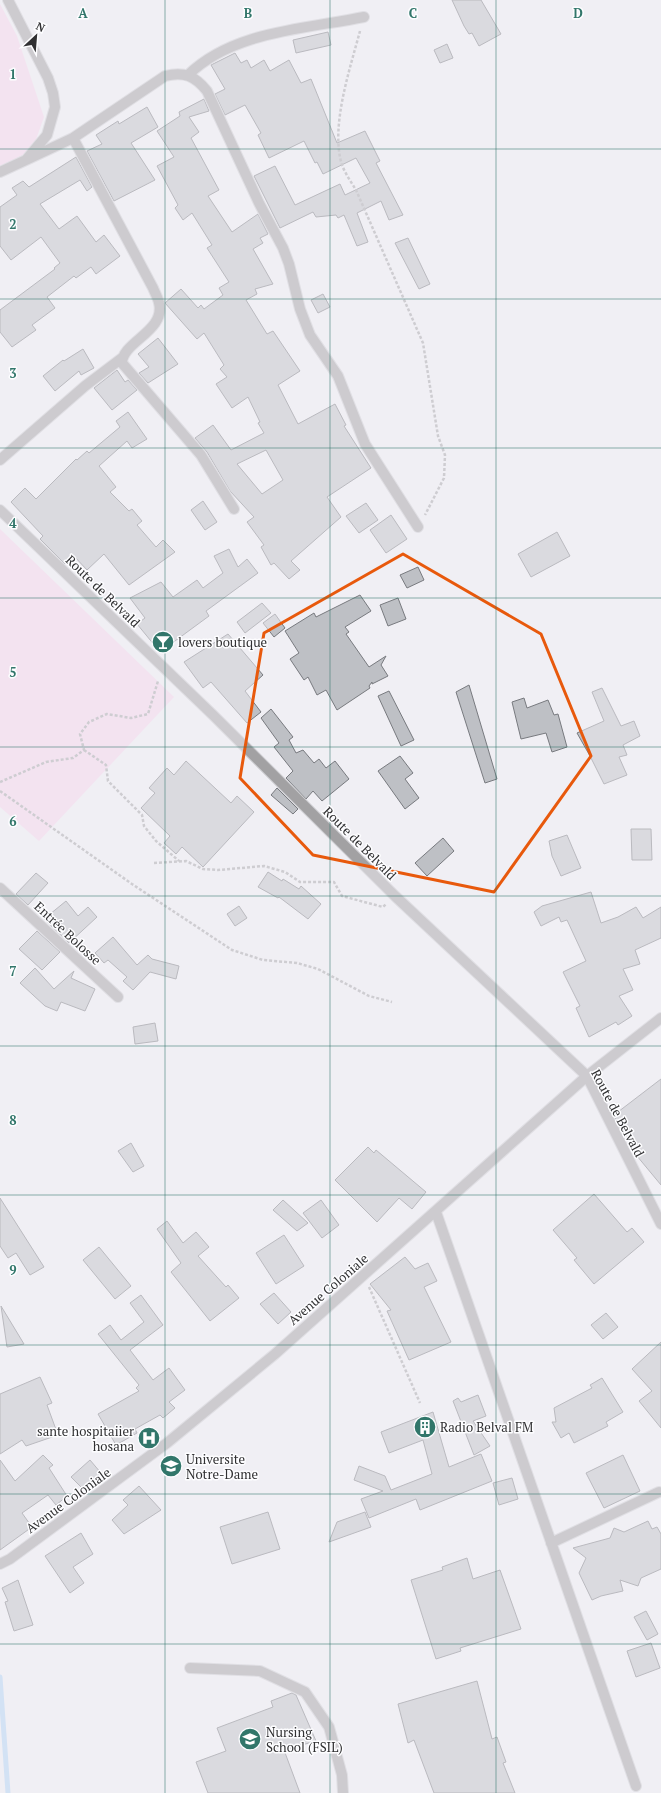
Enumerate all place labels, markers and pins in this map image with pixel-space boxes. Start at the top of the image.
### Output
bar icon: lovers boutique [150,629,176,655]
place label: lovers boutique [178,633,267,651]
building icon: Radio Belval FM [412,1414,438,1440]
place label: Radio Belval FM [440,1418,533,1436]
place label: sante hospitaiier hosana [37,1422,134,1455]
hospital icon: sante hospitaiier hosana [136,1425,162,1451]
place label: Universite Notre-Dame [186,1450,258,1483]
school or university icon: Universite Notre-Dame [158,1453,184,1479]
place label: Nursing School (FSIL) [266,1723,343,1756]
school or university icon: Nursing School (FSIL) [237,1726,263,1752]

